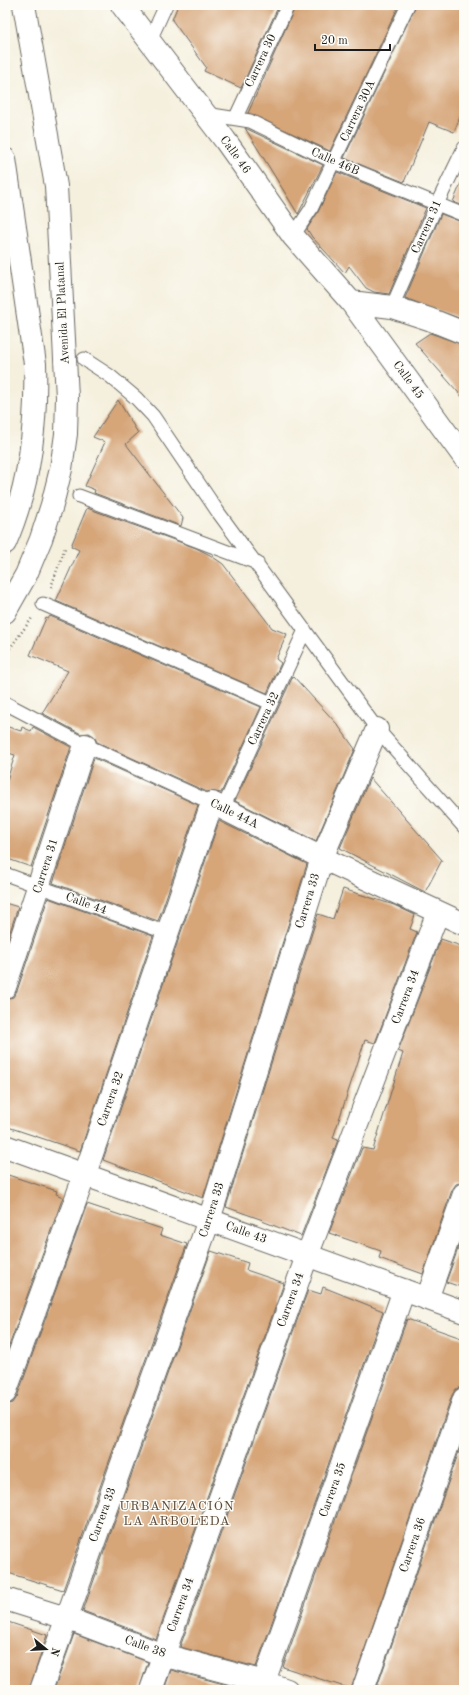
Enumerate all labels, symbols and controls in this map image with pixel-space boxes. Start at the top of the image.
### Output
scale bar [315,26,390,52]
street label: Carrera 30 [243,32,279,90]
text: 20 m [321,35,348,47]
street label: Carrera 30A [338,78,378,144]
street label: Calle 46 [217,134,253,176]
street label: Calle 46B [309,146,361,178]
street label: Carrera 31 [410,198,444,256]
street label: Avenida El Platanal [54,261,72,365]
street label: Calle 45 [390,358,426,401]
street label: Carrera 32 [246,690,282,748]
street label: Calle 44A [208,797,260,831]
street label: Carrera 31 [31,837,61,895]
street label: Carrera 33 [294,872,322,930]
street label: Calle 44 [64,891,108,917]
street label: Carrera 34 [390,968,422,1026]
street label: Carrera 32 [96,1070,126,1128]
street label: Carrera 33 [197,1181,227,1239]
street label: Calle 43 [224,1220,268,1246]
street label: Carrera 34 [276,1271,306,1329]
street label: Carrera 35 [317,1461,348,1519]
street label: Carrera 33 [88,1486,118,1544]
district label: URBANIZACIÓN LA ARBOLEDA [119,1497,235,1528]
street label: Carrera 36 [398,1516,428,1574]
street label: Carrera 34 [166,1576,196,1634]
north arrow [26,1629,66,1669]
street label: Calle 38 [123,1634,167,1660]
text: N [47,1646,61,1658]

